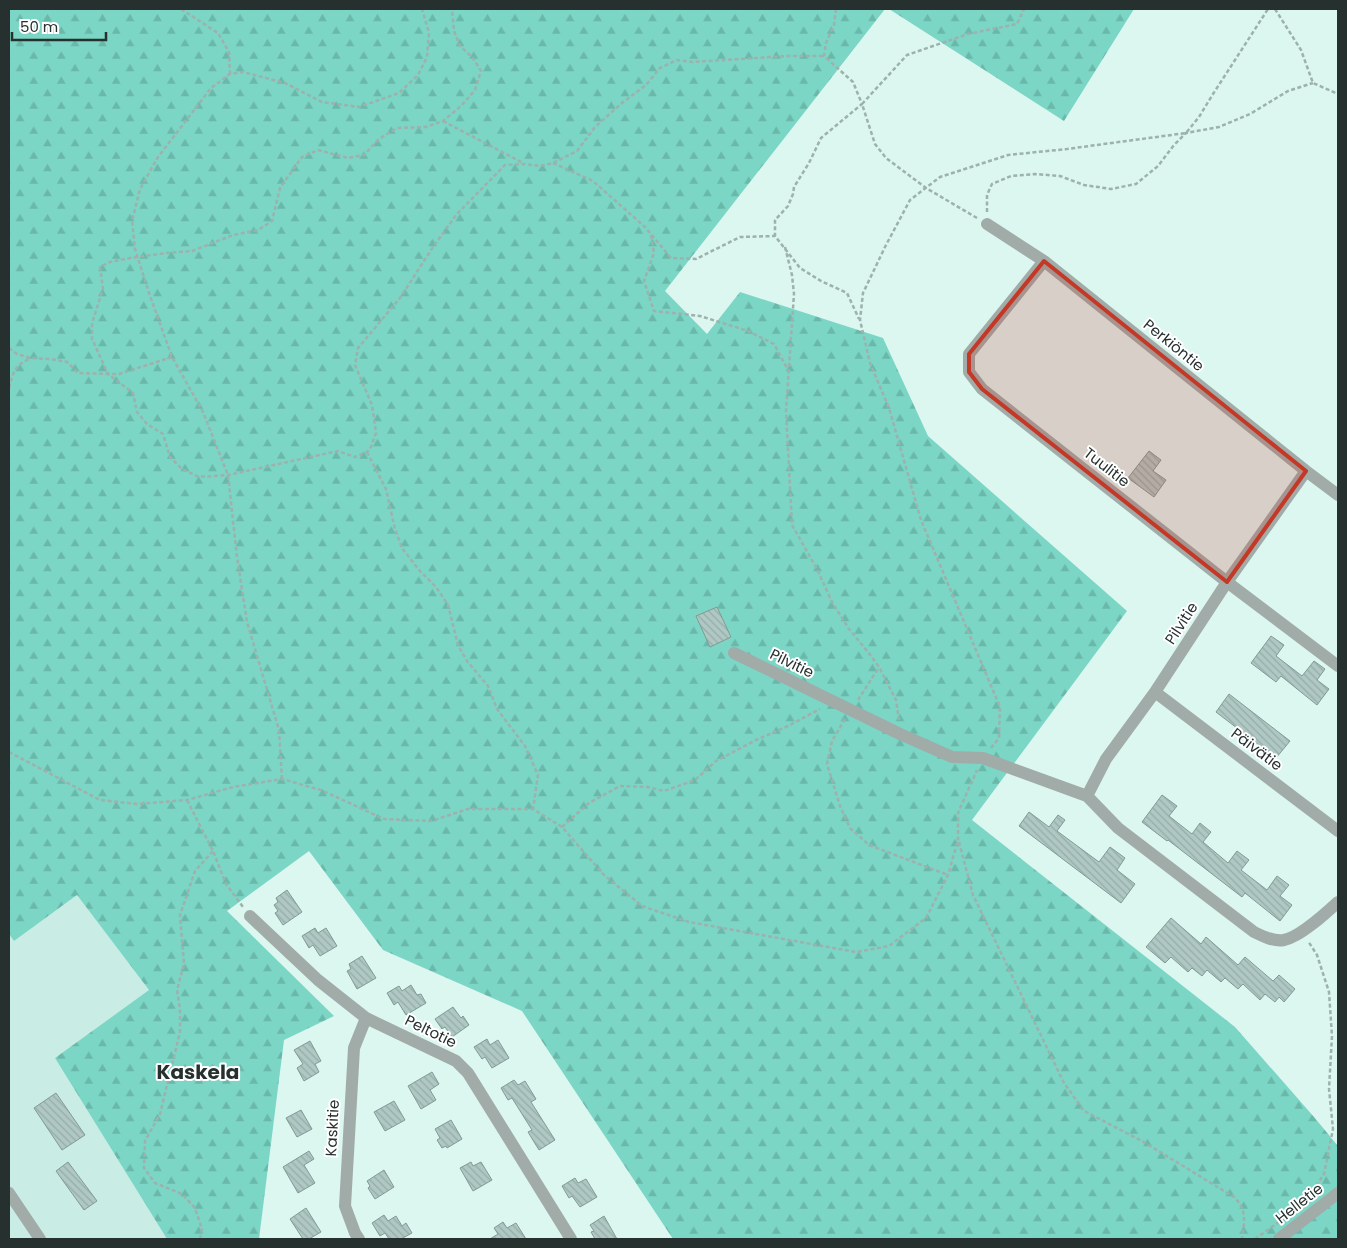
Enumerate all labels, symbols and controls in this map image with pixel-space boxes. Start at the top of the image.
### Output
scale bar [12,10,106,42]
text: 50 m [20,16,58,37]
street label: Perkiöntie [1139,314,1209,376]
street label: Tuulitie [1080,442,1134,492]
street label: Pilvitie [1159,598,1203,648]
street label: Pilvitie [766,643,818,683]
street label: Päivätie [1227,723,1287,775]
street label: Peltotie [402,1009,460,1053]
district label: Kaskela [157,1058,239,1086]
street label: Kaskitie [320,1099,344,1157]
street label: Helletie [1271,1178,1327,1228]

